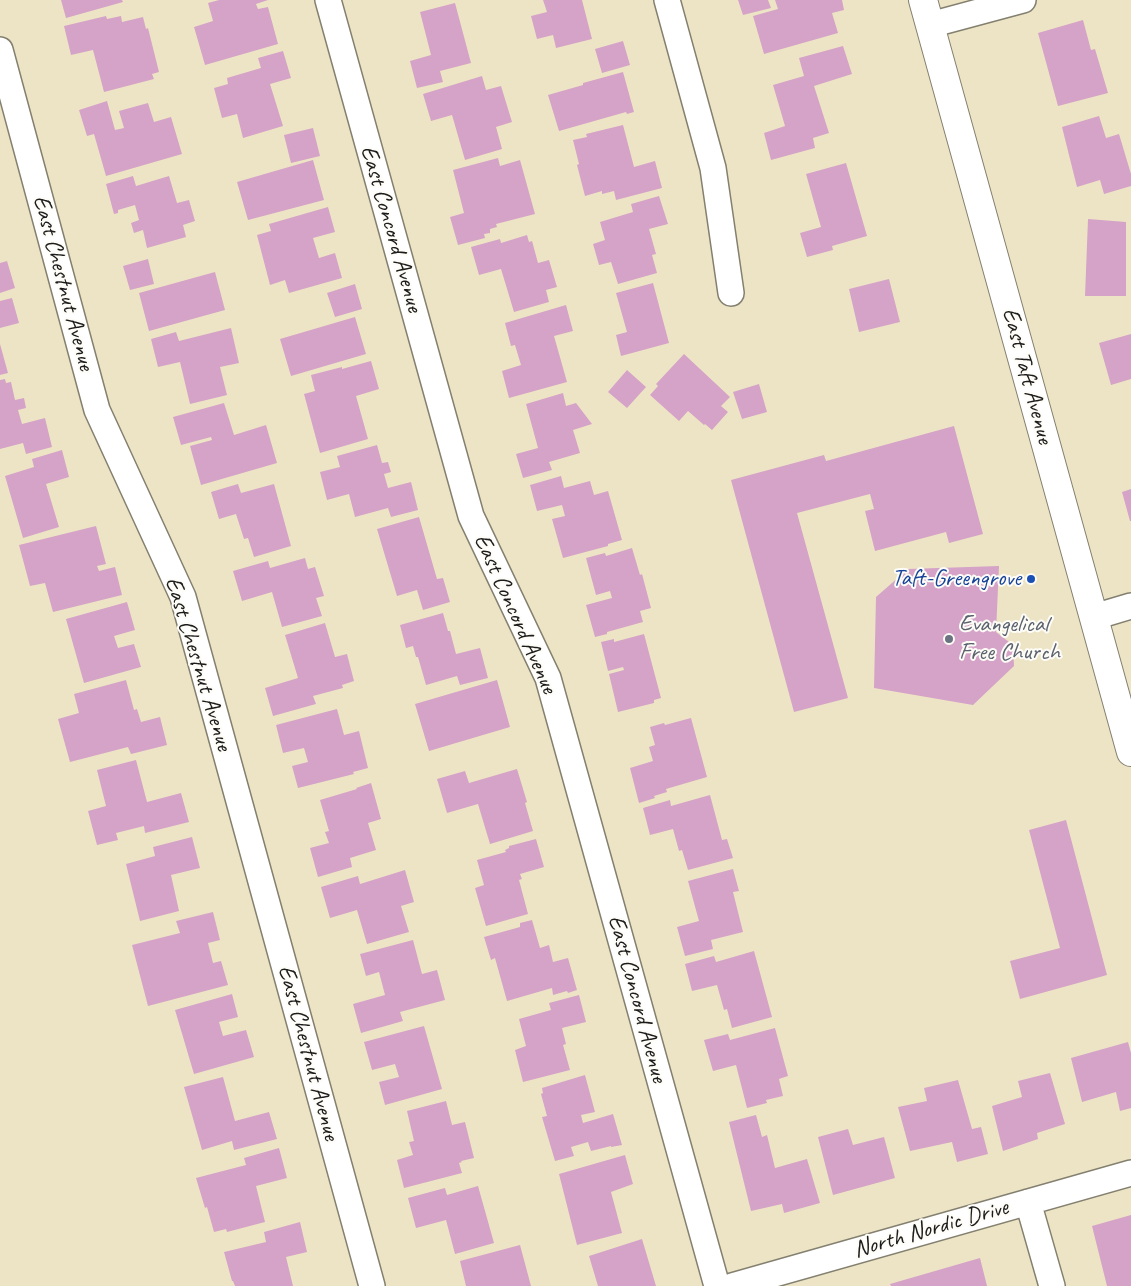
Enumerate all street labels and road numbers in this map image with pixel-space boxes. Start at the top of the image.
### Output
street label: East Concord Avenue [354,143,428,315]
street label: East Chestnut Avenue [26,192,100,374]
street label: East Taft Avenue [995,305,1059,447]
street label: East Concord Avenue [467,530,563,698]
street label: East Chestnut Avenue [158,574,238,754]
street label: East Concord Avenue [601,912,673,1086]
street label: East Chestnut Avenue [271,962,345,1144]
street label: North Nordic Drive [850,1193,1012,1265]

